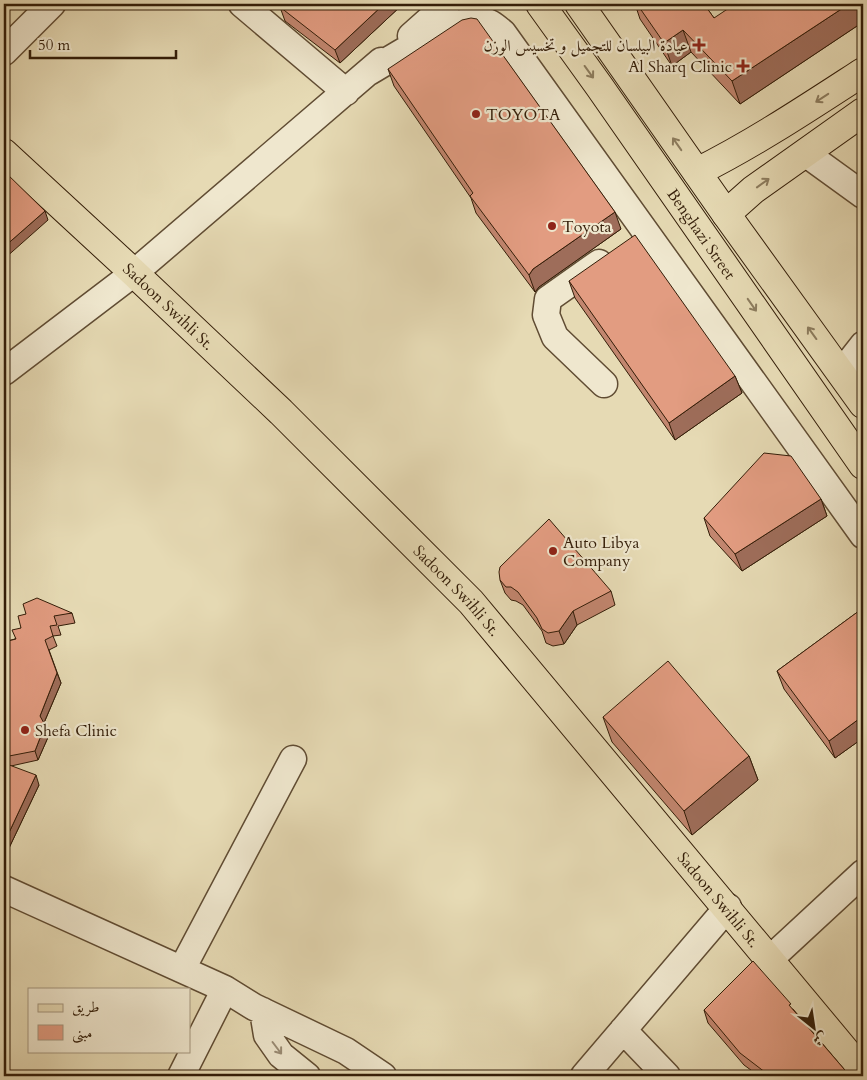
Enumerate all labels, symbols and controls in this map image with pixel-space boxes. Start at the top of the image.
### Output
scale bar [30,28,176,60]
text: 50 m [38,35,70,55]
place label: عيادة البيلسان للتجميل و تخسيس الوزن [483,35,688,57]
marker: عيادة البيلسان للتجميل و تخسيس الوزن [692,38,706,52]
place label: Al Sharq Clinic [628,56,732,78]
marker: Al Sharq Clinic [736,59,750,73]
one-way arrow [583,65,594,78]
one-way arrow [816,94,830,104]
place label: TOYOTA [486,104,561,126]
marker: TOYOTA [470,108,482,120]
one-way arrow [672,137,682,151]
one-way arrow [756,178,770,188]
street label: Benghazi Street [662,184,740,284]
place label: Toyota [562,216,612,238]
marker: Toyota [546,220,558,232]
street label: Sadoon Swihli St. [118,258,219,355]
one-way arrow [747,298,757,312]
one-way arrow [807,326,817,340]
place label: Auto Libya Company [563,532,639,572]
street label: Sadoon Swihli St. [408,540,505,641]
marker: Auto Libya Company [547,545,559,557]
place label: Shefa Clinic [35,720,117,742]
marker: Shefa Clinic [19,724,31,736]
street label: Sadoon Swihli St. [672,847,764,952]
legend [28,988,190,1052]
text: طريق [72,997,99,1017]
north arrow [790,1002,840,1052]
text: مبنى [72,1023,92,1044]
text: ش [809,1027,831,1051]
one-way arrow [271,1041,282,1054]

